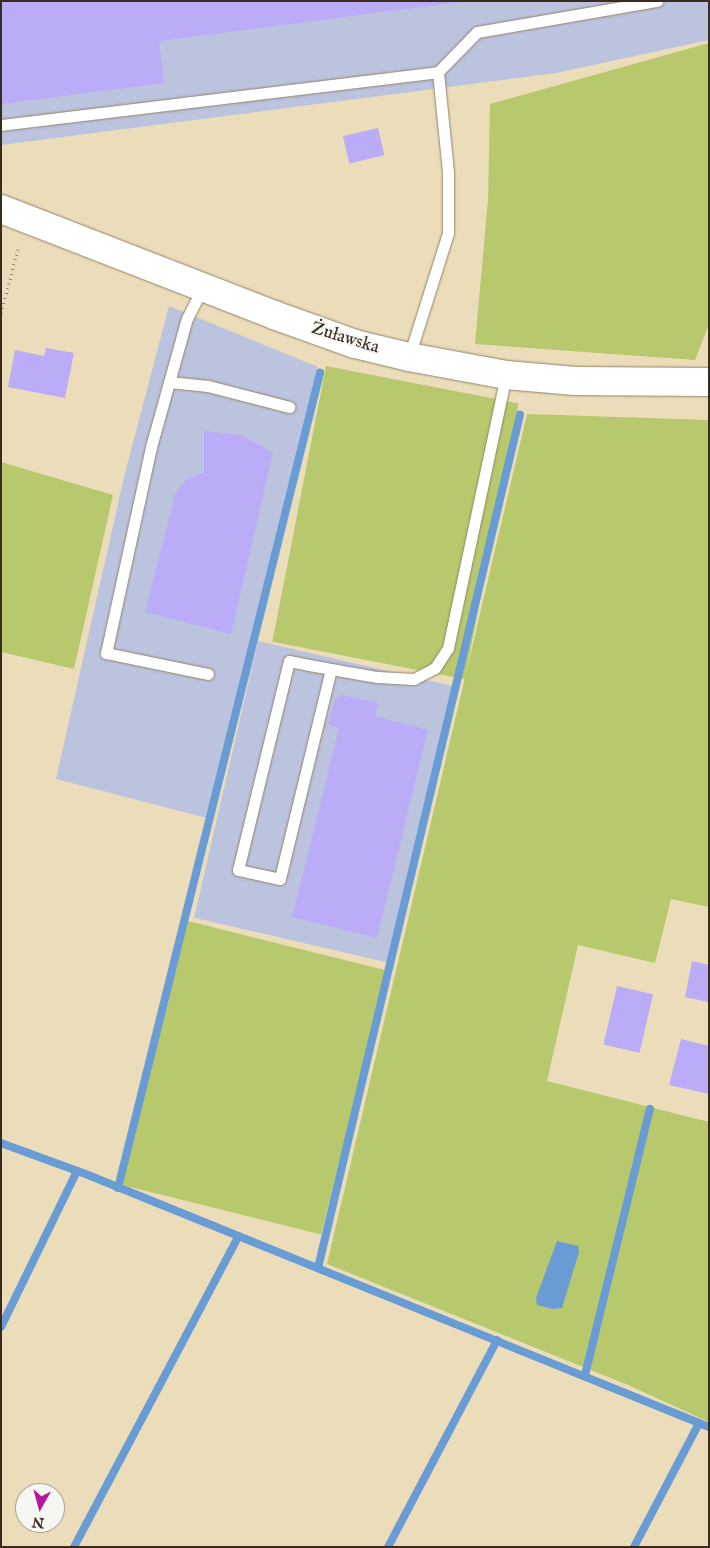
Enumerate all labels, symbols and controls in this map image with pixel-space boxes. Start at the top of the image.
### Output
street label: Żuławska [308,318,382,360]
north arrow [15,1483,65,1533]
text: N [31,1512,45,1532]

